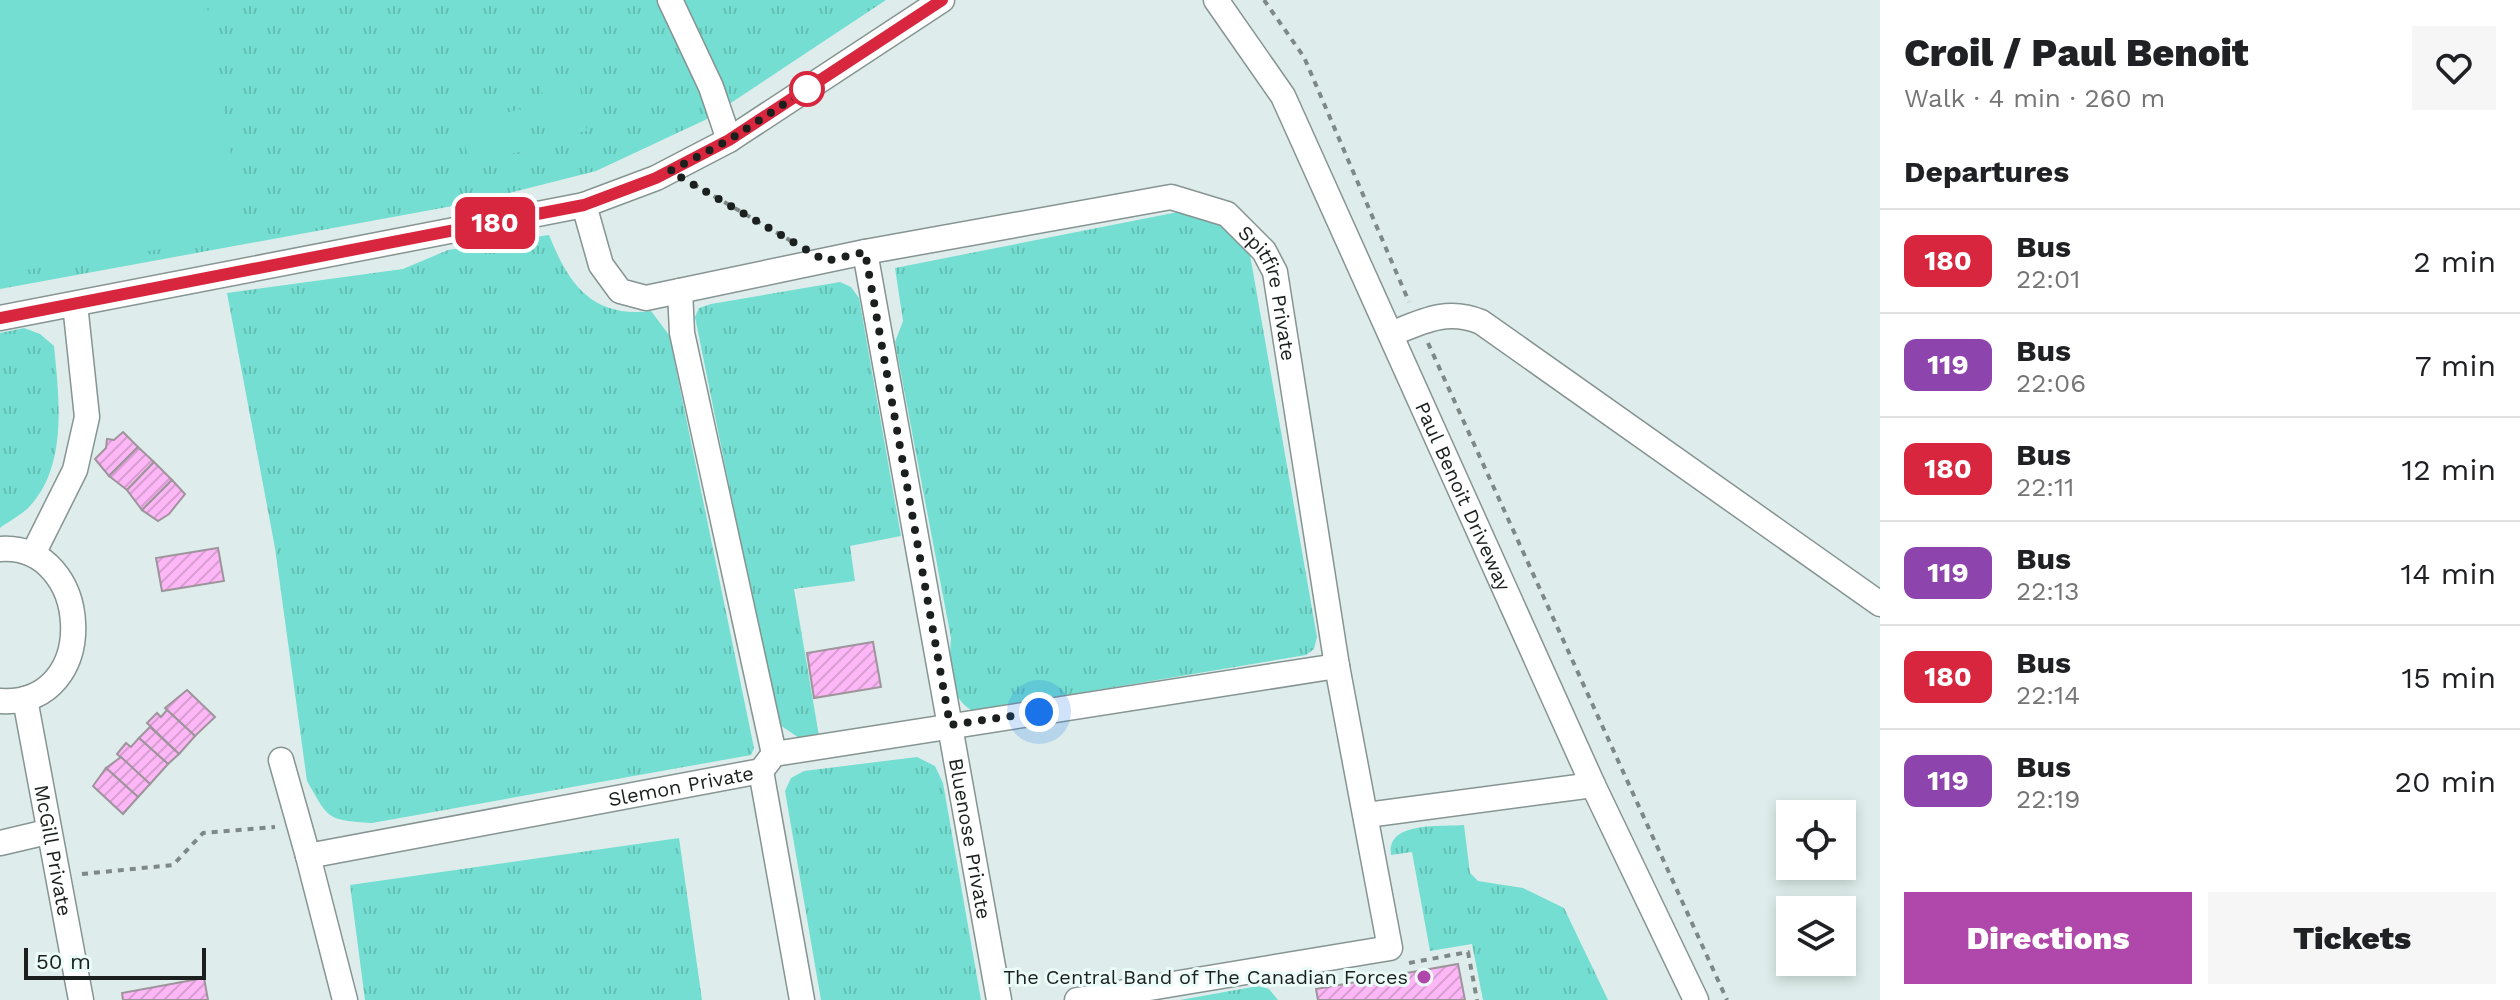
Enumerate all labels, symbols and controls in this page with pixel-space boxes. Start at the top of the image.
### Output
button: heart [2412,26,2496,110]
text: Croil / Paul Benoit [1904,31,2249,75]
unlabelled marker [790,72,824,106]
text: Walk · 4 min · 260 m [1904,83,2165,113]
text: Departures [1904,154,2069,189]
line badge: 180 [449,197,541,249]
text: 180 [471,206,519,239]
street label: Spitfire Private [1233,220,1301,362]
text: Bus [2016,229,2071,264]
text: 180 [1924,244,1972,277]
text: 2 min [2413,244,2496,279]
text: 22:01 [2016,264,2080,294]
text: Bus [2016,333,2071,368]
text: 119 [1927,348,1969,381]
text: 7 min [2415,348,2496,383]
text: 22:06 [2016,368,2086,398]
street label: Paul Benoit Driveway [1410,398,1516,595]
text: Bus [2016,437,2071,472]
text: 180 [1924,452,1972,485]
text: 12 min [2401,452,2496,487]
text: 22:11 [2016,472,2074,502]
text: Bus [2016,541,2071,576]
text: 119 [1927,556,1969,589]
text: 14 min [2401,556,2496,591]
text: 22:13 [2016,576,2079,606]
text: Bus [2016,645,2071,680]
text: 180 [1924,660,1972,693]
text: 15 min [2401,660,2496,695]
text: 22:14 [2016,680,2080,710]
your location [1019,692,1059,732]
text: Bus [2016,749,2071,784]
street label: Bluenose Private [944,756,996,921]
street label: Slemon Private [606,761,756,811]
text: 119 [1927,764,1969,797]
text: 20 min [2394,764,2496,799]
street label: McGill Private [29,783,77,918]
text: 22:19 [2016,784,2080,814]
map controls [1776,800,1856,976]
button: locate [1776,800,1856,880]
button: Directions [1904,892,2192,984]
button: Tickets [2208,892,2496,984]
button: layers [1776,896,1856,976]
scale bar [24,944,206,980]
text: 50 m [36,949,91,974]
place label: The Central Band of The Canadian Forces [1003,965,1408,989]
marker: The Central Band of The Canadian Forces [1415,968,1433,986]

